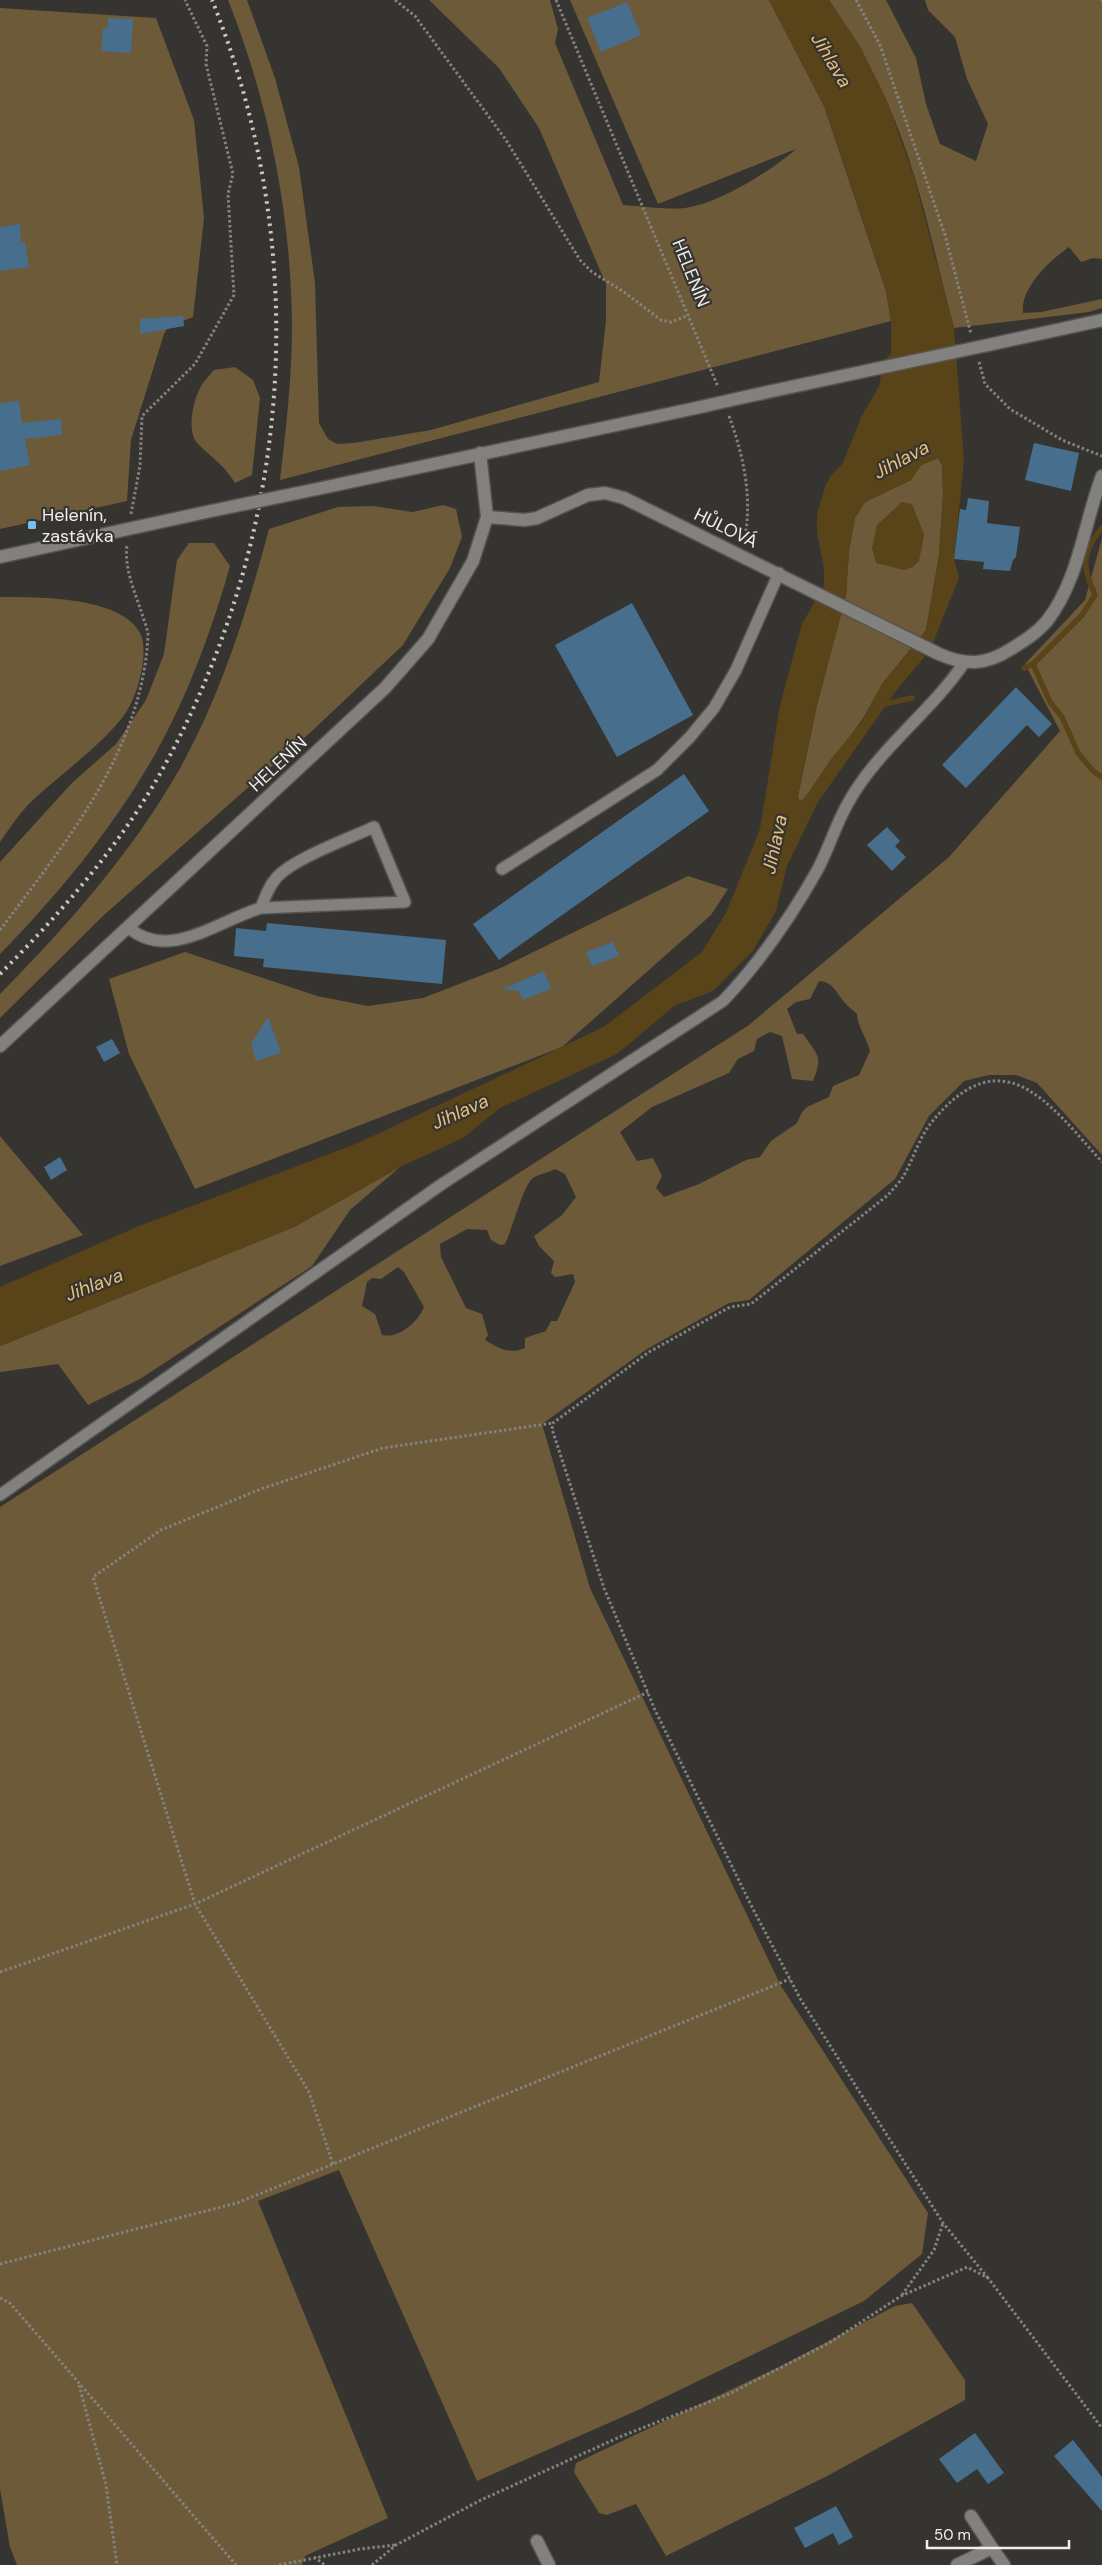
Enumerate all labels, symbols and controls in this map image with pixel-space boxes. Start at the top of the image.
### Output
water label: Jihlava [805,28,858,92]
street label: HELENÍN [667,236,715,310]
water label: Jihlava [869,434,934,485]
street label: HŮLOVÁ [690,502,762,554]
place label: Helenín, zastávka [42,503,113,548]
marker: Helenín, zastávka [26,519,38,531]
street label: HELENÍN [244,731,312,797]
water label: Jihlava [756,812,793,876]
water label: Jihlava [428,1088,493,1135]
water label: Jihlava [62,1262,127,1307]
scale bar [927,2518,1070,2550]
text: 50 m [934,2525,971,2545]

